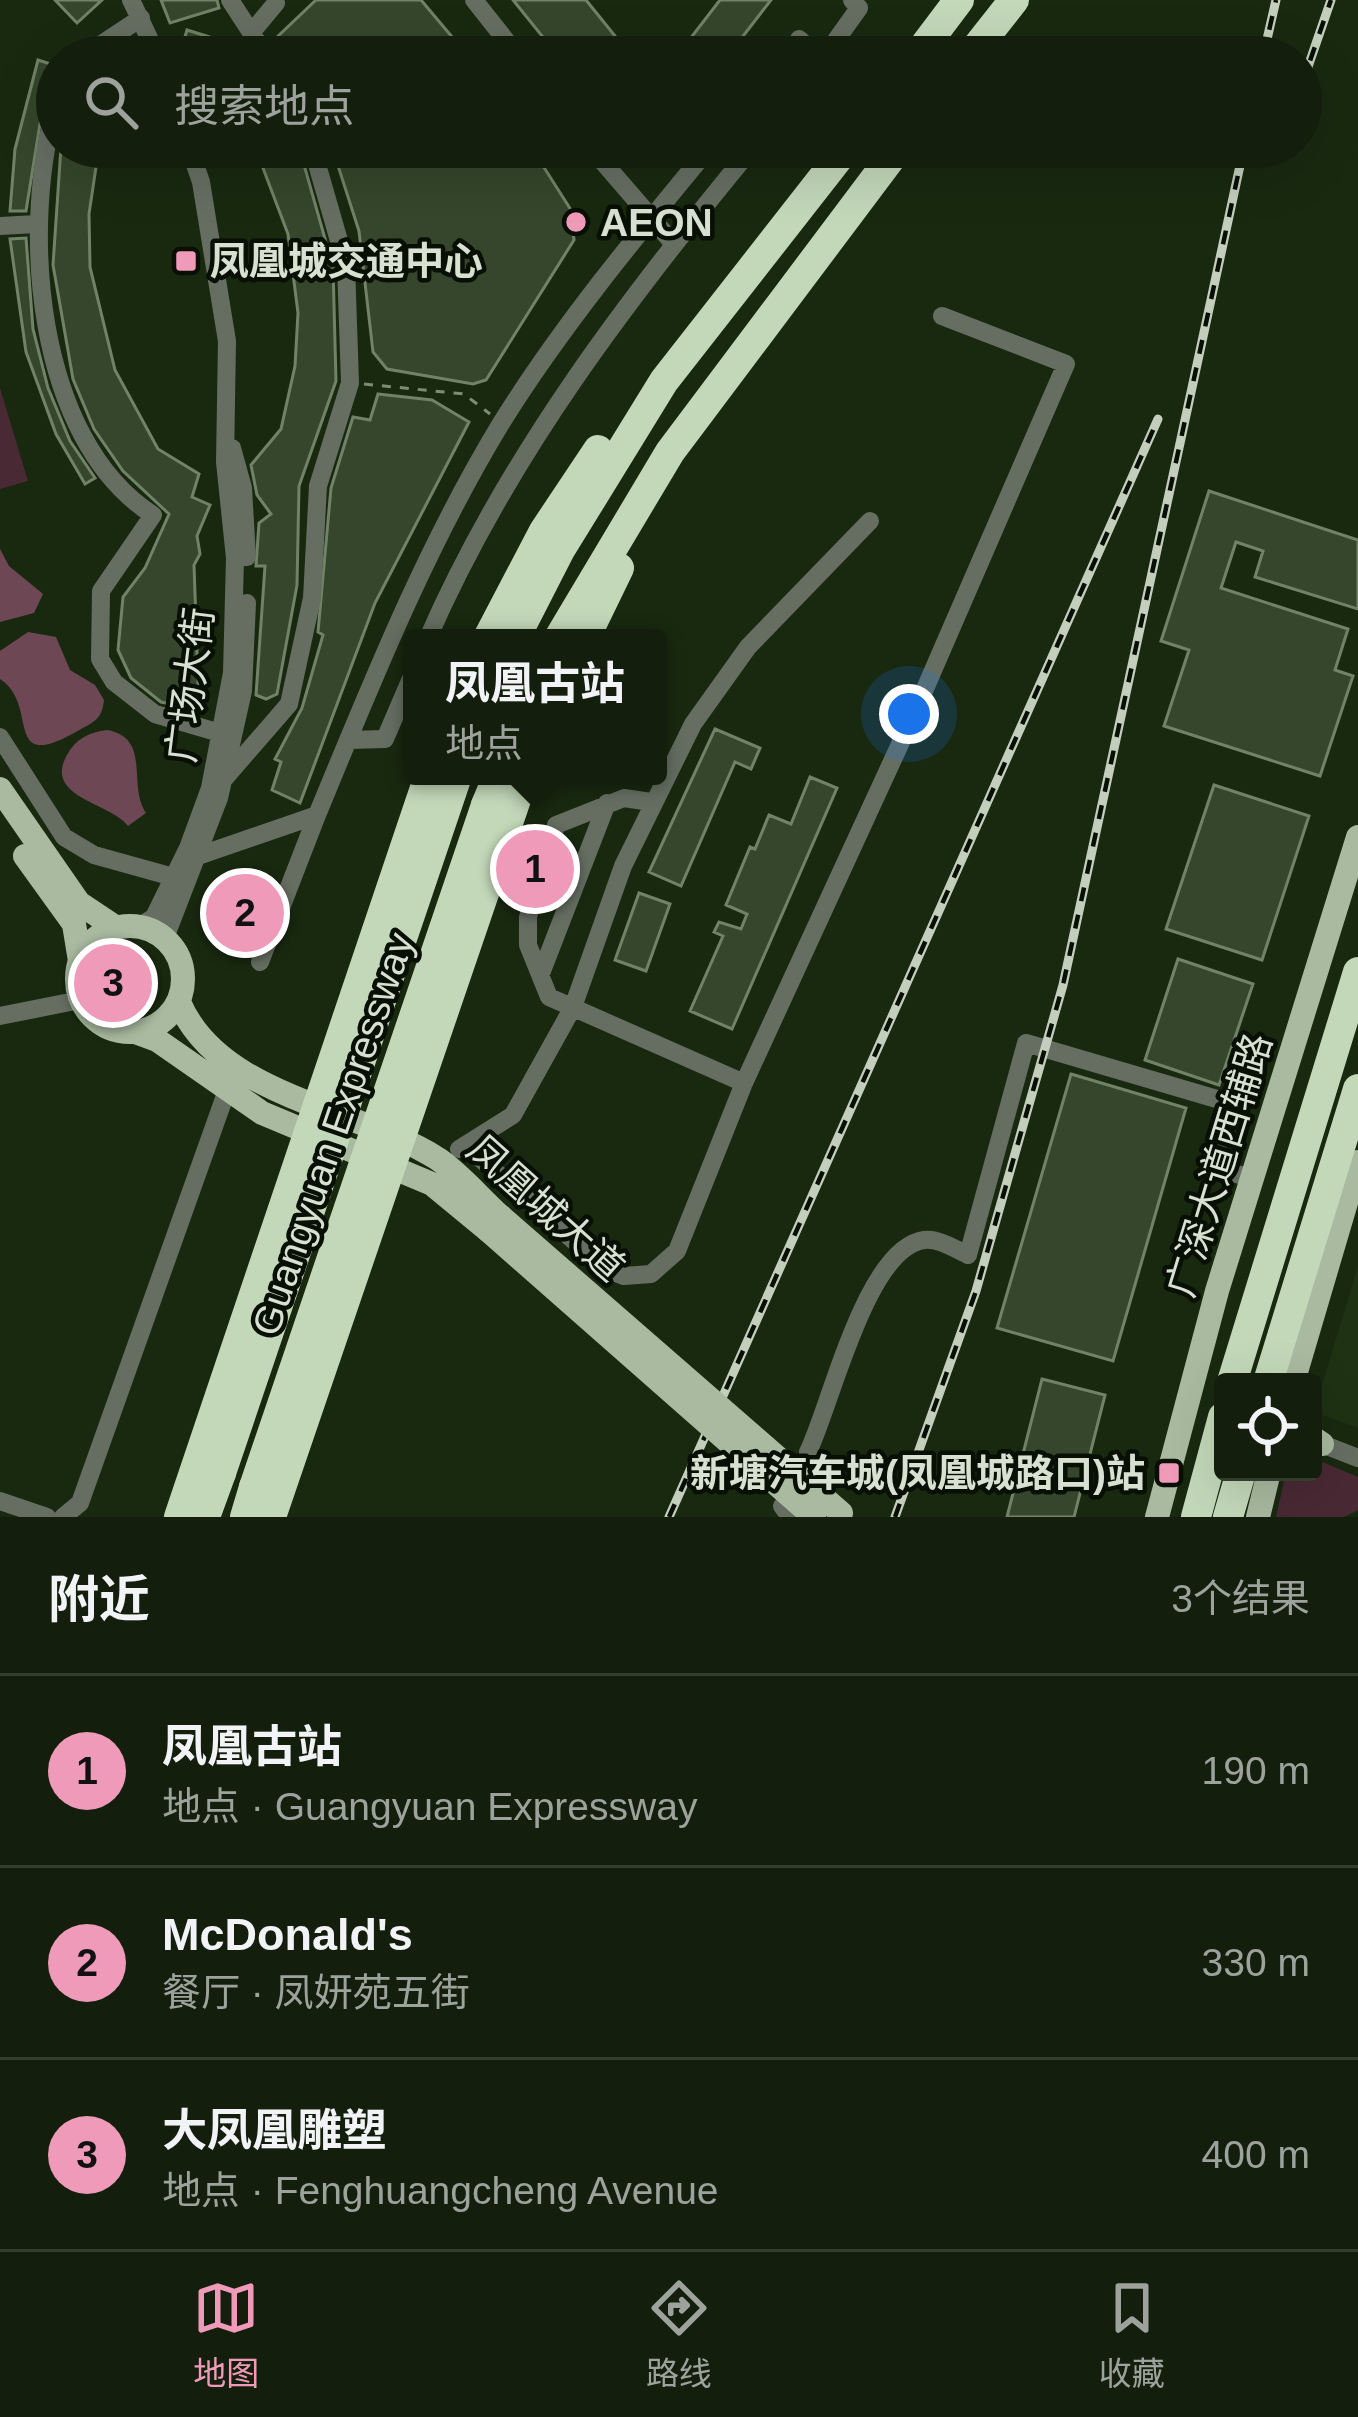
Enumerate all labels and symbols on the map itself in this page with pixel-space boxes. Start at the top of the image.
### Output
place label: AEON [600,201,713,244]
marker: AEON [563,209,589,235]
place label: 凤凰城交通中心 [210,240,483,283]
marker: 凤凰城交通中心 [173,248,199,274]
street label: 广场大街 [159,605,221,765]
your location [879,684,939,744]
pin: 1 [496,824,574,914]
pin: 2 [206,868,284,958]
street label: Guangyuan Expressway [244,927,422,1341]
pin: 3 [74,938,152,1028]
street label: 广深大道西辅路 [1159,1028,1279,1302]
street label: 凤凰城大道 [459,1127,633,1289]
place label: 新塘汽车城(凤凰城路口)站 [690,1452,1145,1495]
marker: 新塘汽车城(凤凰城路口)站 [1156,1460,1182,1486]

